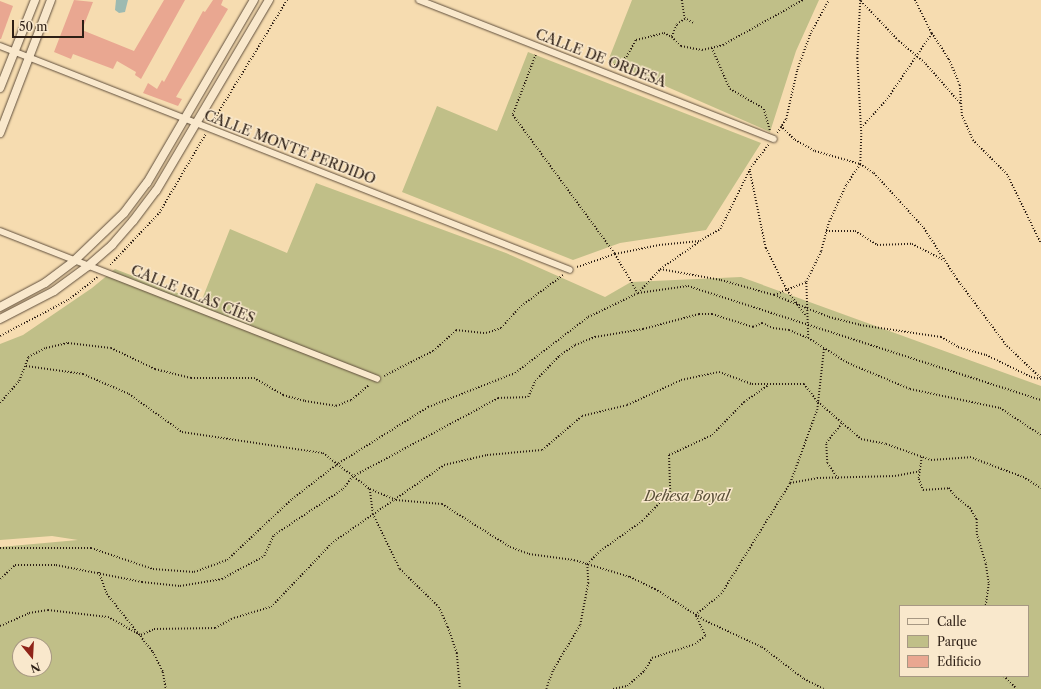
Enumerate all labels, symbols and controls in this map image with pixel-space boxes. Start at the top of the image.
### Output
scale bar [14,12,86,38]
text: 50 m [19,19,48,34]
street label: CALLE DE ORDESA [533,25,669,91]
street label: CALLE MONTE PERDIDO [202,106,378,188]
street label: CALLE ISLAS CÍES [129,261,257,327]
park label: Dehesa Boyal [644,488,730,504]
legend [899,605,1029,677]
text: Calle [937,614,966,629]
text: Parque [937,634,977,649]
north arrow [12,637,52,677]
text: Edificio [937,654,981,669]
text: N [29,659,42,676]

